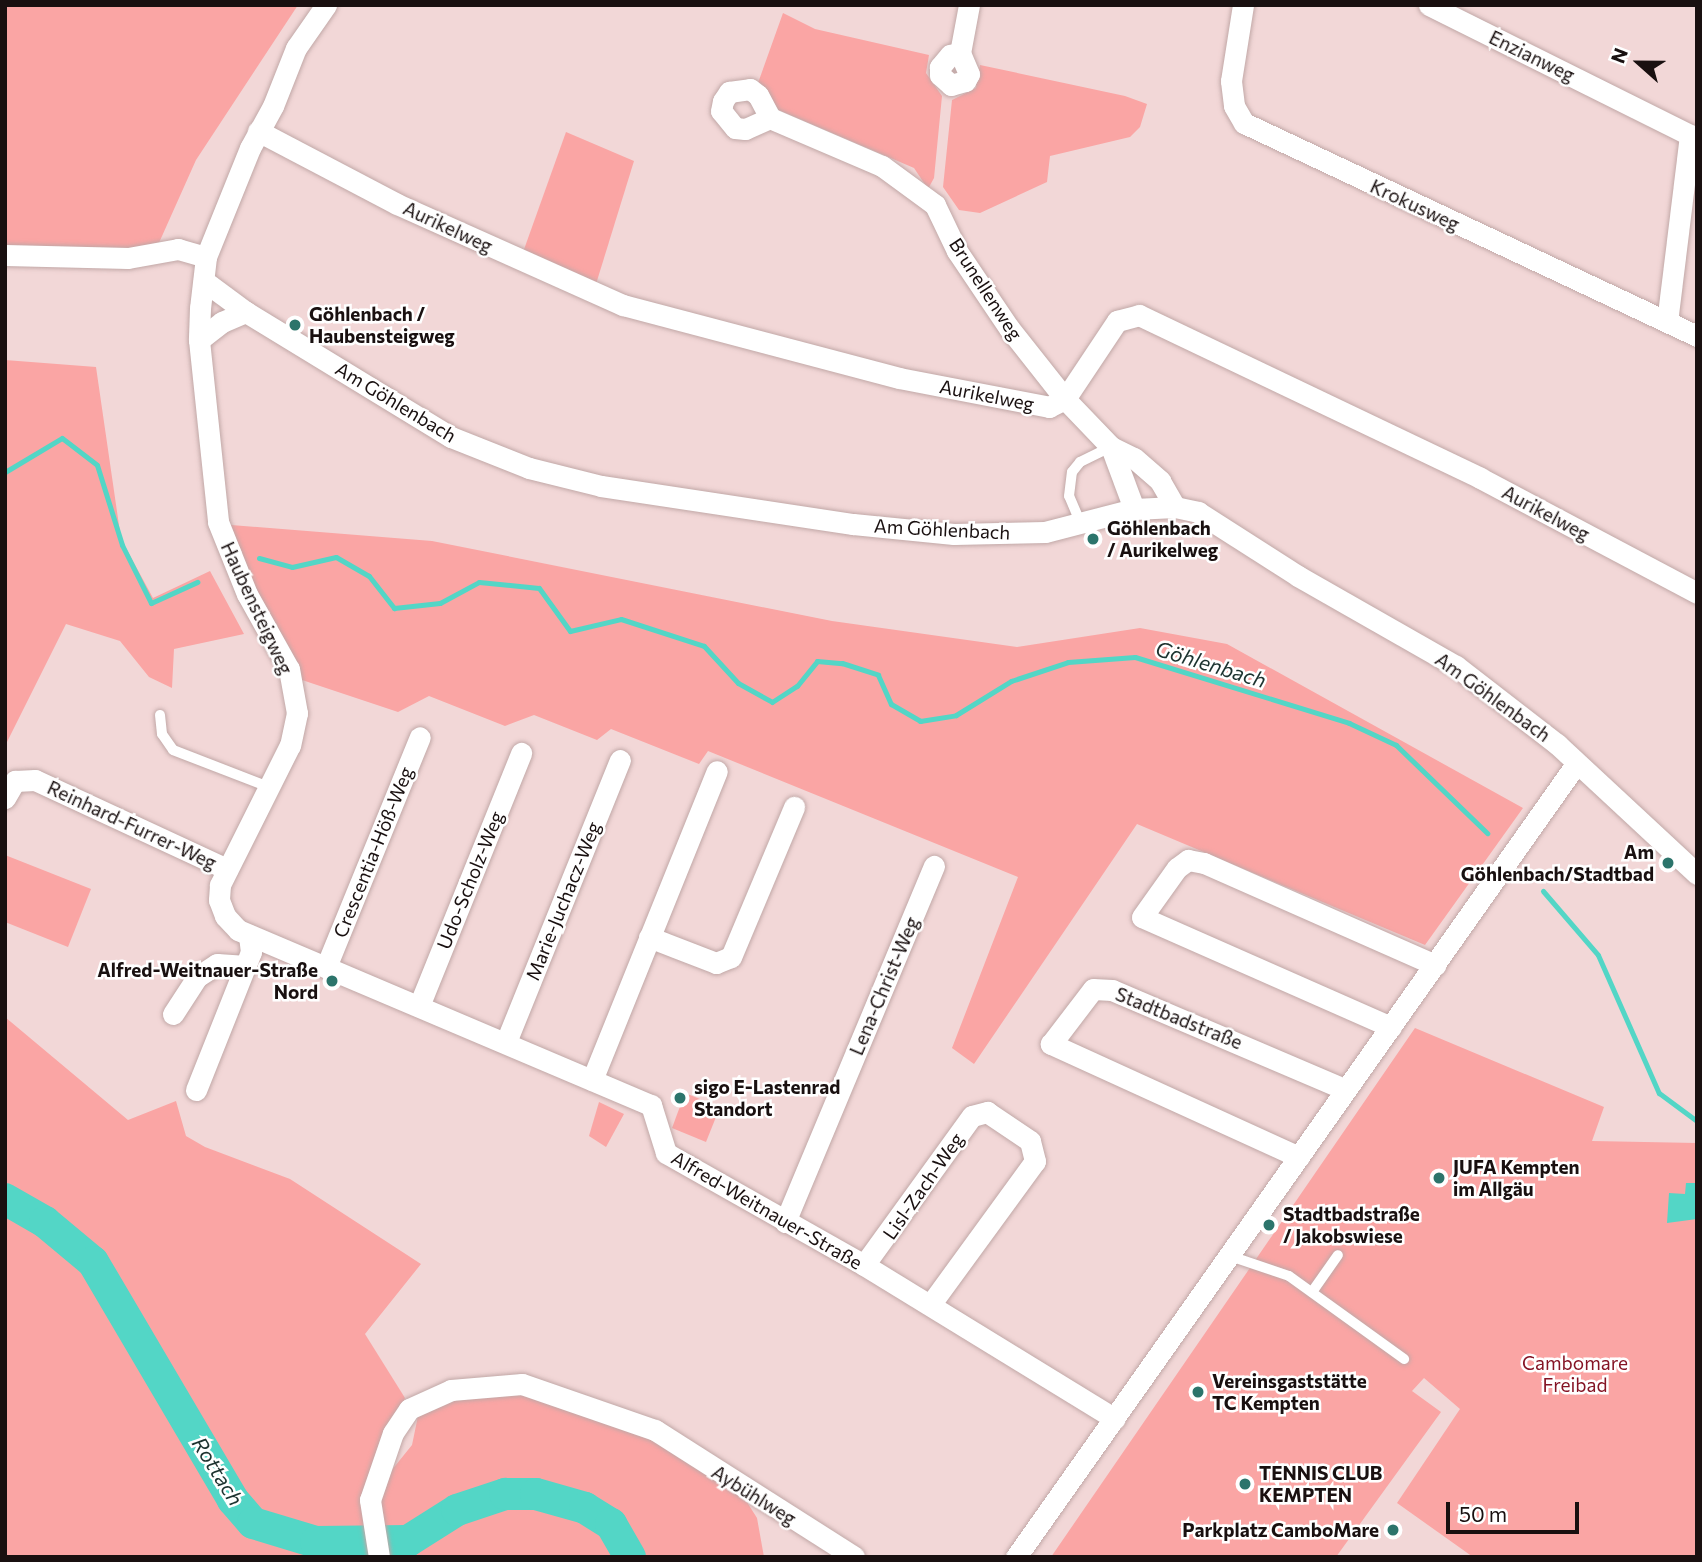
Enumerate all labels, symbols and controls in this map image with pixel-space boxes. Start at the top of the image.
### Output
street label: Enzianweg [1486,26,1578,86]
north arrow [1604,28,1674,98]
text: N [1606,45,1632,66]
street label: Krokusweg [1367,174,1463,236]
street label: Aurikelweg [400,196,496,258]
street label: Brunellenweg [945,234,1027,344]
place label: Göhlenbach / Haubensteigweg [309,303,455,347]
marker: Göhlenbach / Haubensteigweg [287,317,303,333]
street label: Am Göhlenbach [332,357,460,447]
street label: Aurikelweg [938,375,1036,415]
street label: Aurikelweg [1498,480,1594,546]
street label: Am Göhlenbach [873,514,1011,544]
place label: Göhlenbach / Aurikelweg [1107,517,1218,561]
marker: Göhlenbach / Aurikelweg [1085,531,1101,547]
street label: Haubensteigweg [216,538,298,678]
water label: Göhlenbach [1153,635,1269,693]
street label: Am Göhlenbach [1431,648,1555,746]
street label: Crescentia-Höß-Weg [328,763,418,941]
street label: Reinhard-Furrer-Weg [44,776,220,874]
street label: Udo-Scholz-Weg [432,808,508,952]
street label: Marie-Juchacz-Weg [521,818,605,984]
place label: Am Göhlenbach/Stadtbad [1461,841,1654,885]
marker: Am Göhlenbach/Stadtbad [1660,855,1676,871]
street label: Lena-Christ-Weg [845,913,923,1059]
place label: Alfred-Weitnauer-Straße Nord [97,959,318,1003]
marker: Alfred-Weitnauer-Straße Nord [324,973,340,989]
street label: Stadtbadstraße [1112,982,1246,1054]
place label: sigo E-Lastenrad Standort [694,1076,840,1120]
marker: sigo E-Lastenrad Standort [672,1090,688,1106]
street label: Lisl-Zach-Weg [878,1128,968,1244]
street label: Alfred-Weitnauer-Straße [668,1146,866,1274]
place label: JUFA Kempten im Allgäu [1453,1156,1580,1200]
marker: JUFA Kempten im Allgäu [1431,1170,1447,1186]
place label: Stadtbadstraße / Jakobswiese [1283,1203,1420,1247]
marker: Stadtbadstraße / Jakobswiese [1261,1217,1277,1233]
park label: Cambomare Freibad [1522,1352,1628,1396]
place label: Vereinsgaststätte TC Kempten [1212,1370,1367,1414]
marker: Vereinsgaststätte TC Kempten [1190,1384,1206,1400]
water label: Rottach [187,1432,249,1510]
street label: Aybühlweg [708,1460,800,1530]
place label: TENNIS CLUB KEMPTEN [1259,1462,1382,1506]
marker: TENNIS CLUB KEMPTEN [1237,1476,1253,1492]
scale bar [1450,1488,1583,1532]
text: 50 m [1459,1501,1507,1526]
place label: Parkplatz CamboMare [1182,1519,1379,1541]
marker: Parkplatz CamboMare [1385,1522,1401,1538]

